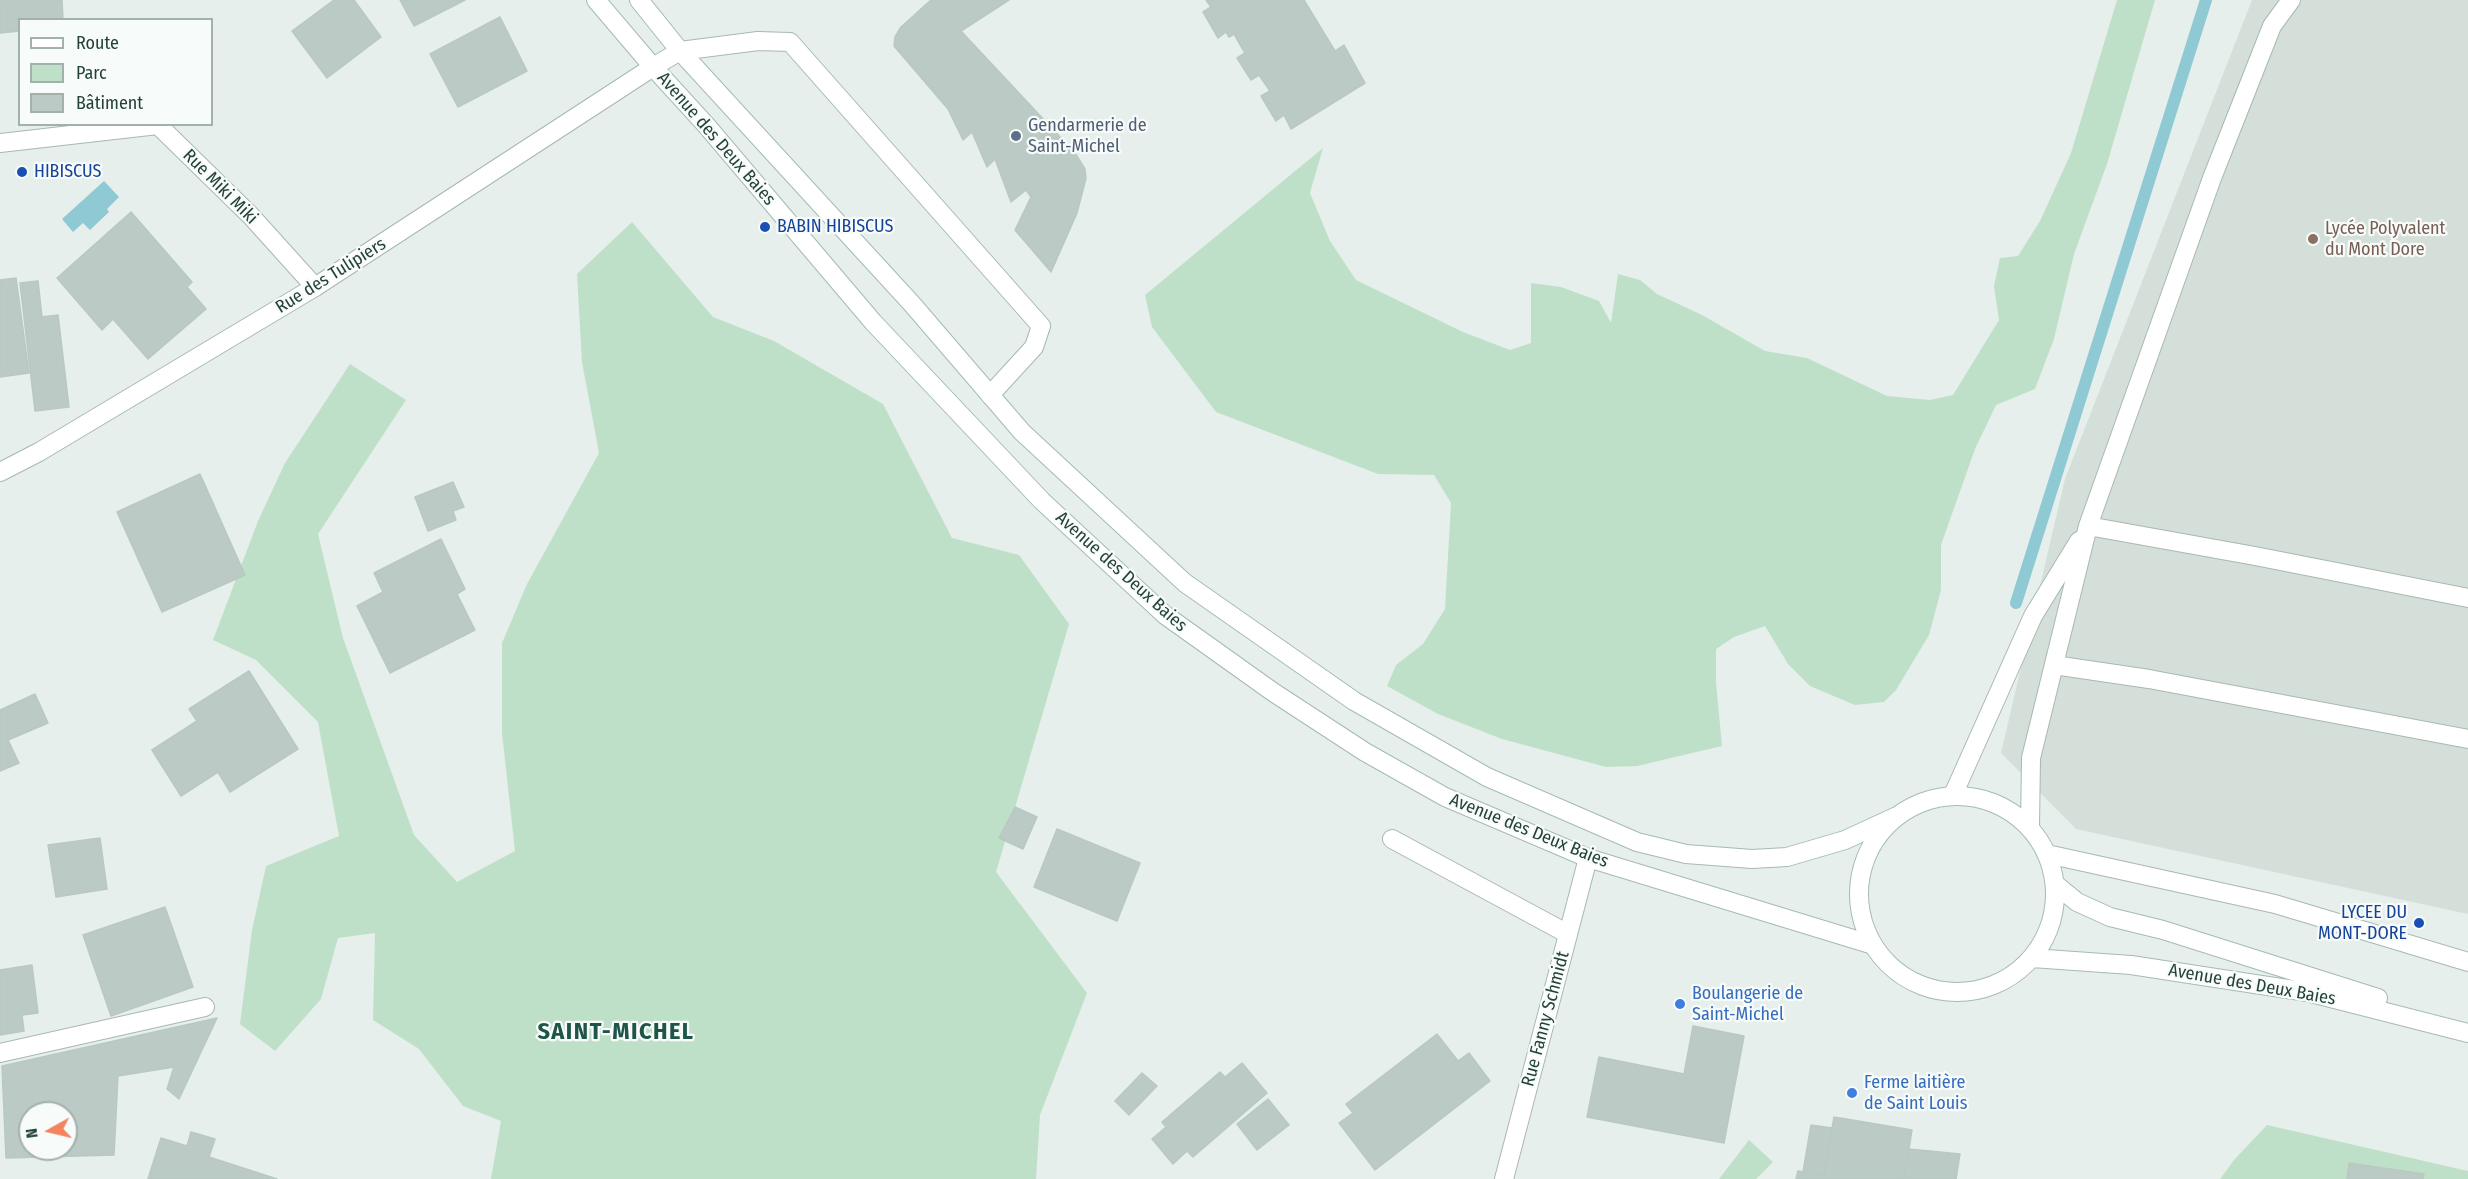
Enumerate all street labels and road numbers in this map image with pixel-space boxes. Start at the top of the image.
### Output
street label: Avenue des Deux Baies [652,68,780,210]
street label: Rue Miki Miki [178,145,262,229]
street label: Rue des Tulipiers [272,233,390,319]
street label: Avenue des Deux Baies [1051,507,1191,637]
street label: Avenue des Deux Baies [1446,789,1612,873]
street label: Rue Fanny Schmidt [1518,949,1574,1089]
street label: Avenue des Deux Baies [2167,960,2337,1010]

